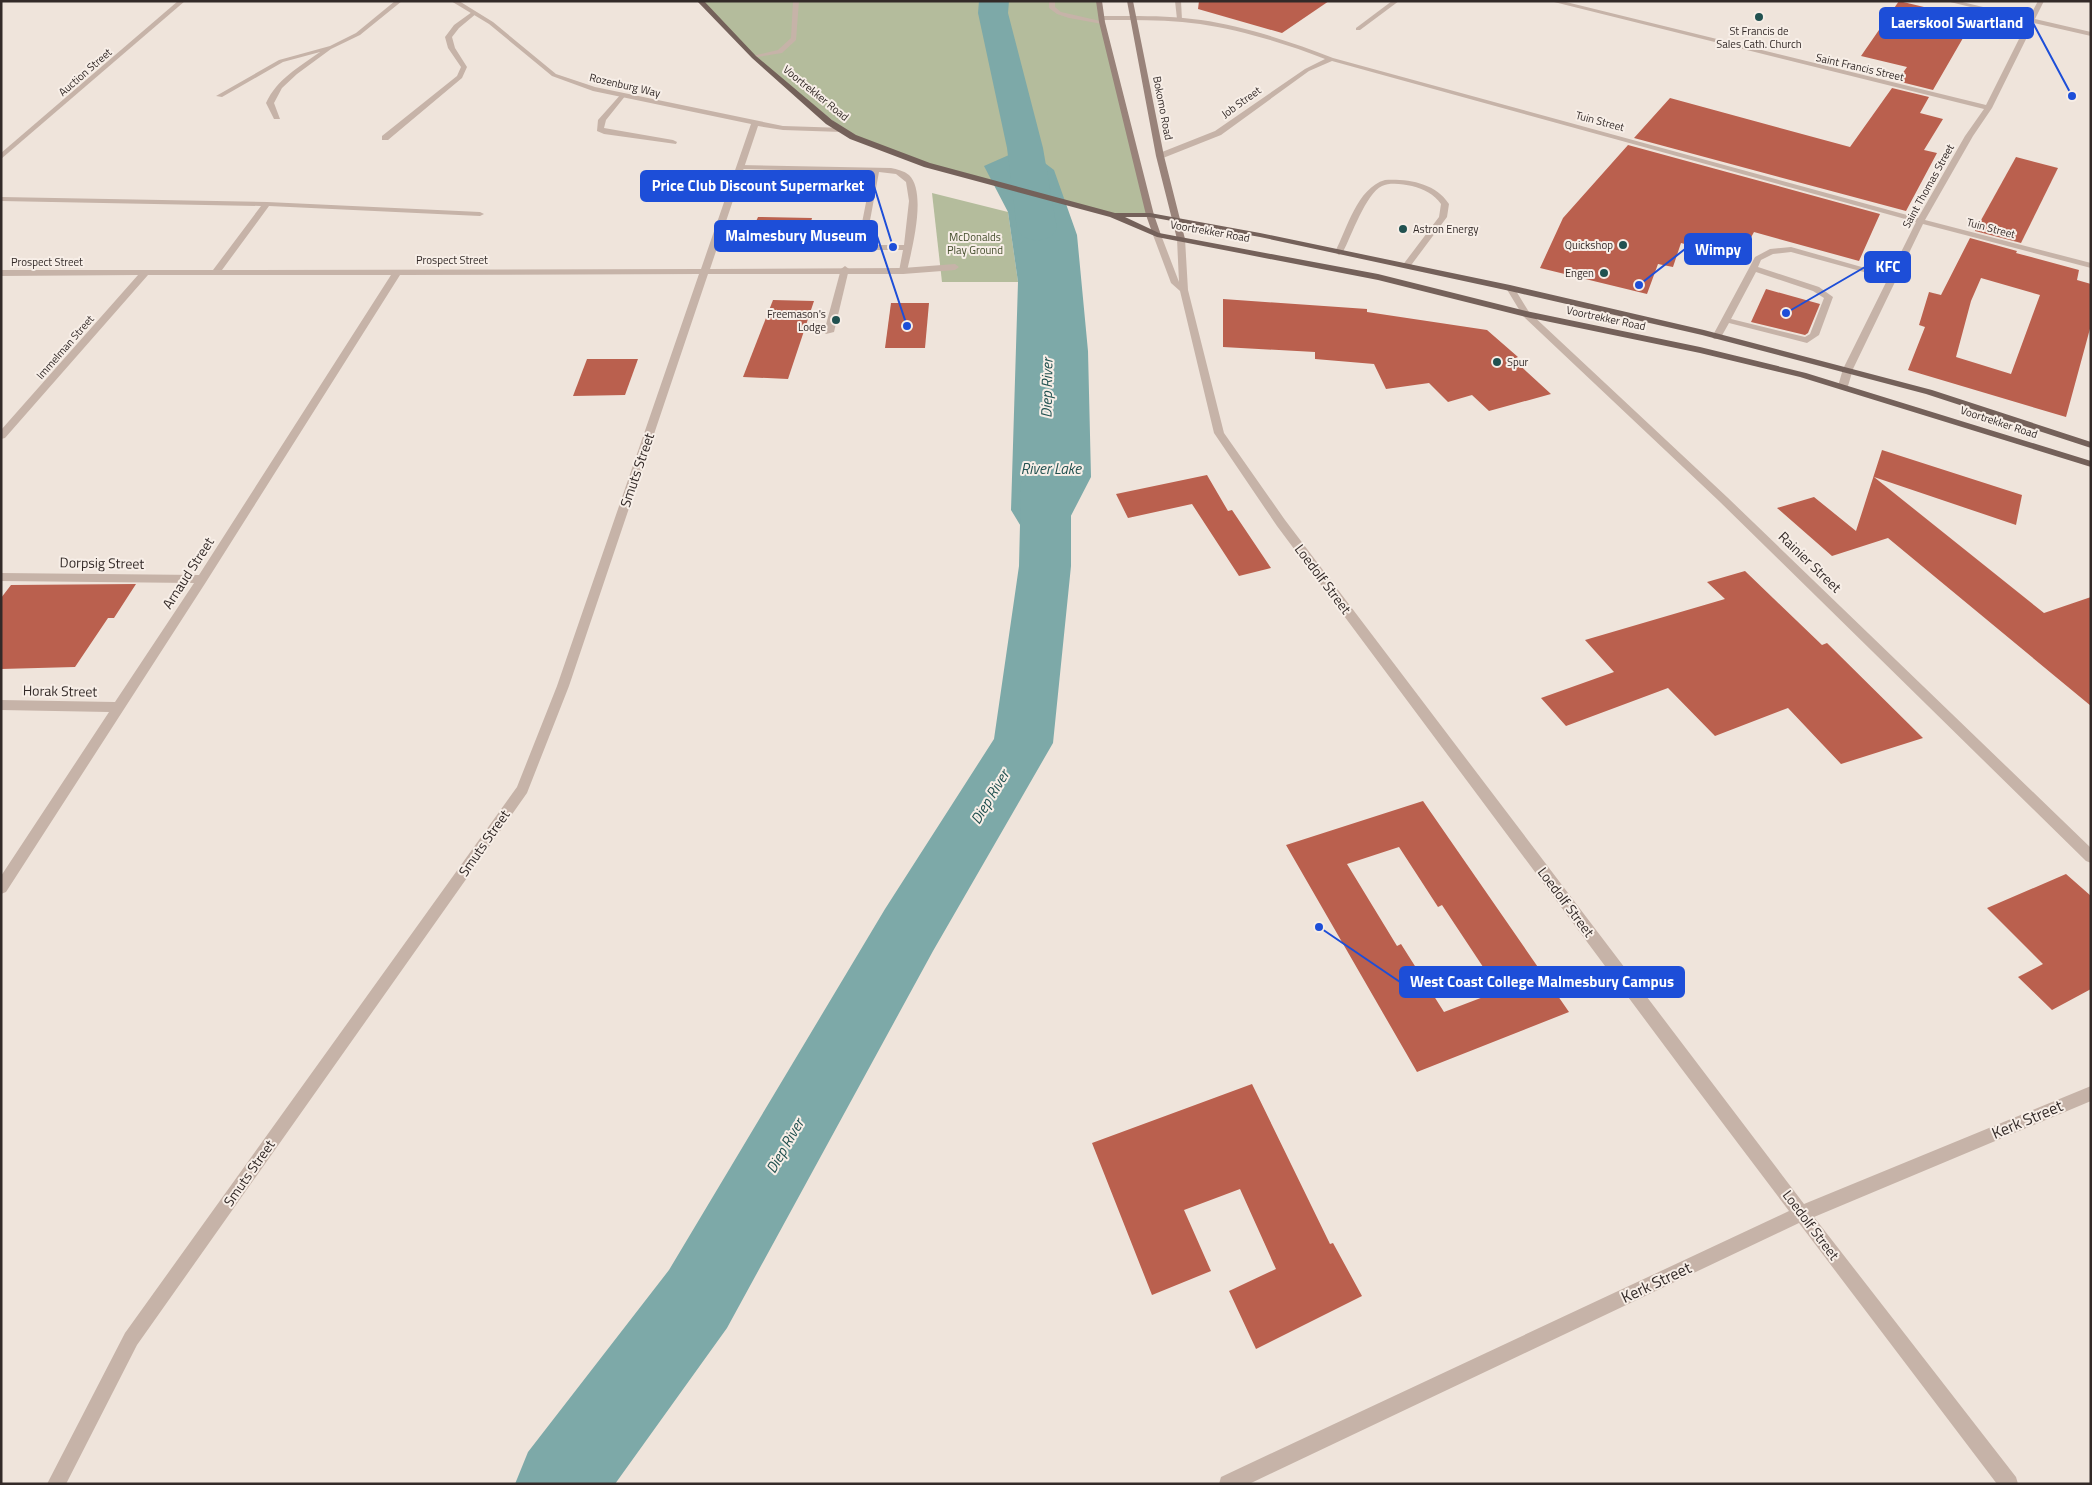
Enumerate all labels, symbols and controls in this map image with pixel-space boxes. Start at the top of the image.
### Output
callout: Laerskool Swartland [1880,8,2033,38]
marker: St Francis de Sales Cath. Church [1753,11,1765,23]
text: Laerskool Swartland [1891,11,2023,34]
place label: St Francis de Sales Cath. Church [1716,23,1802,52]
street label: Auction Street [55,44,115,100]
street label: Saint Francis Street [1814,49,1906,85]
street label: Voortrekker Road [780,61,852,125]
street label: Rozenburg Way [588,69,663,101]
street label: Bokomo Road [1149,75,1177,141]
street label: Job Street [1218,82,1264,122]
street label: Tuin Street [1574,107,1626,135]
street label: Saint Thomas Street [1898,141,1958,231]
callout: Price Club Discount Supermarket [641,171,874,201]
text: Price Club Discount Supermarket [652,174,865,197]
street label: Tuin Street [1965,214,2017,242]
street label: Voortrekker Road [1169,216,1251,246]
callout: Malmesbury Museum [715,221,877,251]
place label: Astron Energy [1413,221,1479,237]
marker: Astron Energy [1397,223,1409,235]
text: Malmesbury Museum [725,224,867,247]
park label: McDonalds Play Ground [947,229,1003,258]
callout: Wimpy [1685,234,1751,264]
place label: Quickshop [1565,237,1613,253]
text: Wimpy [1695,238,1741,261]
marker: Quickshop [1617,239,1629,251]
street label: Prospect Street [416,252,488,268]
callout: KFC [1865,252,1910,282]
street label: Prospect Street [11,254,83,270]
text: KFC [1875,255,1901,278]
place label: Engen [1565,265,1594,281]
marker: Engen [1598,267,1610,279]
street label: Voortrekker Road [1565,302,1647,334]
place label: Freemason's Lodge [767,306,826,335]
street label: Immelman Street [33,311,98,383]
marker: Freemason's Lodge [830,314,842,326]
place label: Spur [1507,354,1529,370]
water label: Diep River [1034,356,1059,418]
marker: Spur [1491,356,1503,368]
street label: Voortrekker Road [1958,402,2040,442]
street label: Smuts Street [614,430,659,510]
water label: River Lake [1021,457,1082,480]
street label: Rainier Street [1774,526,1847,597]
street label: Arnaud Street [157,533,219,613]
street label: Loedolf Street [1290,539,1357,618]
street label: Dorpsig Street [60,551,145,574]
street label: Horak Street [23,679,98,702]
water label: Diep River [964,763,1016,828]
street label: Smuts Street [453,805,514,880]
street label: Loedolf Street [1533,862,1600,941]
callout: West Coast College Malmesbury Campus [1400,967,1684,997]
text: West Coast College Malmesbury Campus [1410,970,1674,993]
street label: Kerk Street [1988,1093,2067,1145]
water label: Diep River [760,1112,811,1177]
street label: Smuts Street [218,1135,279,1210]
street label: Loedolf Street [1778,1185,1845,1264]
street label: Kerk Street [1617,1255,1695,1309]

